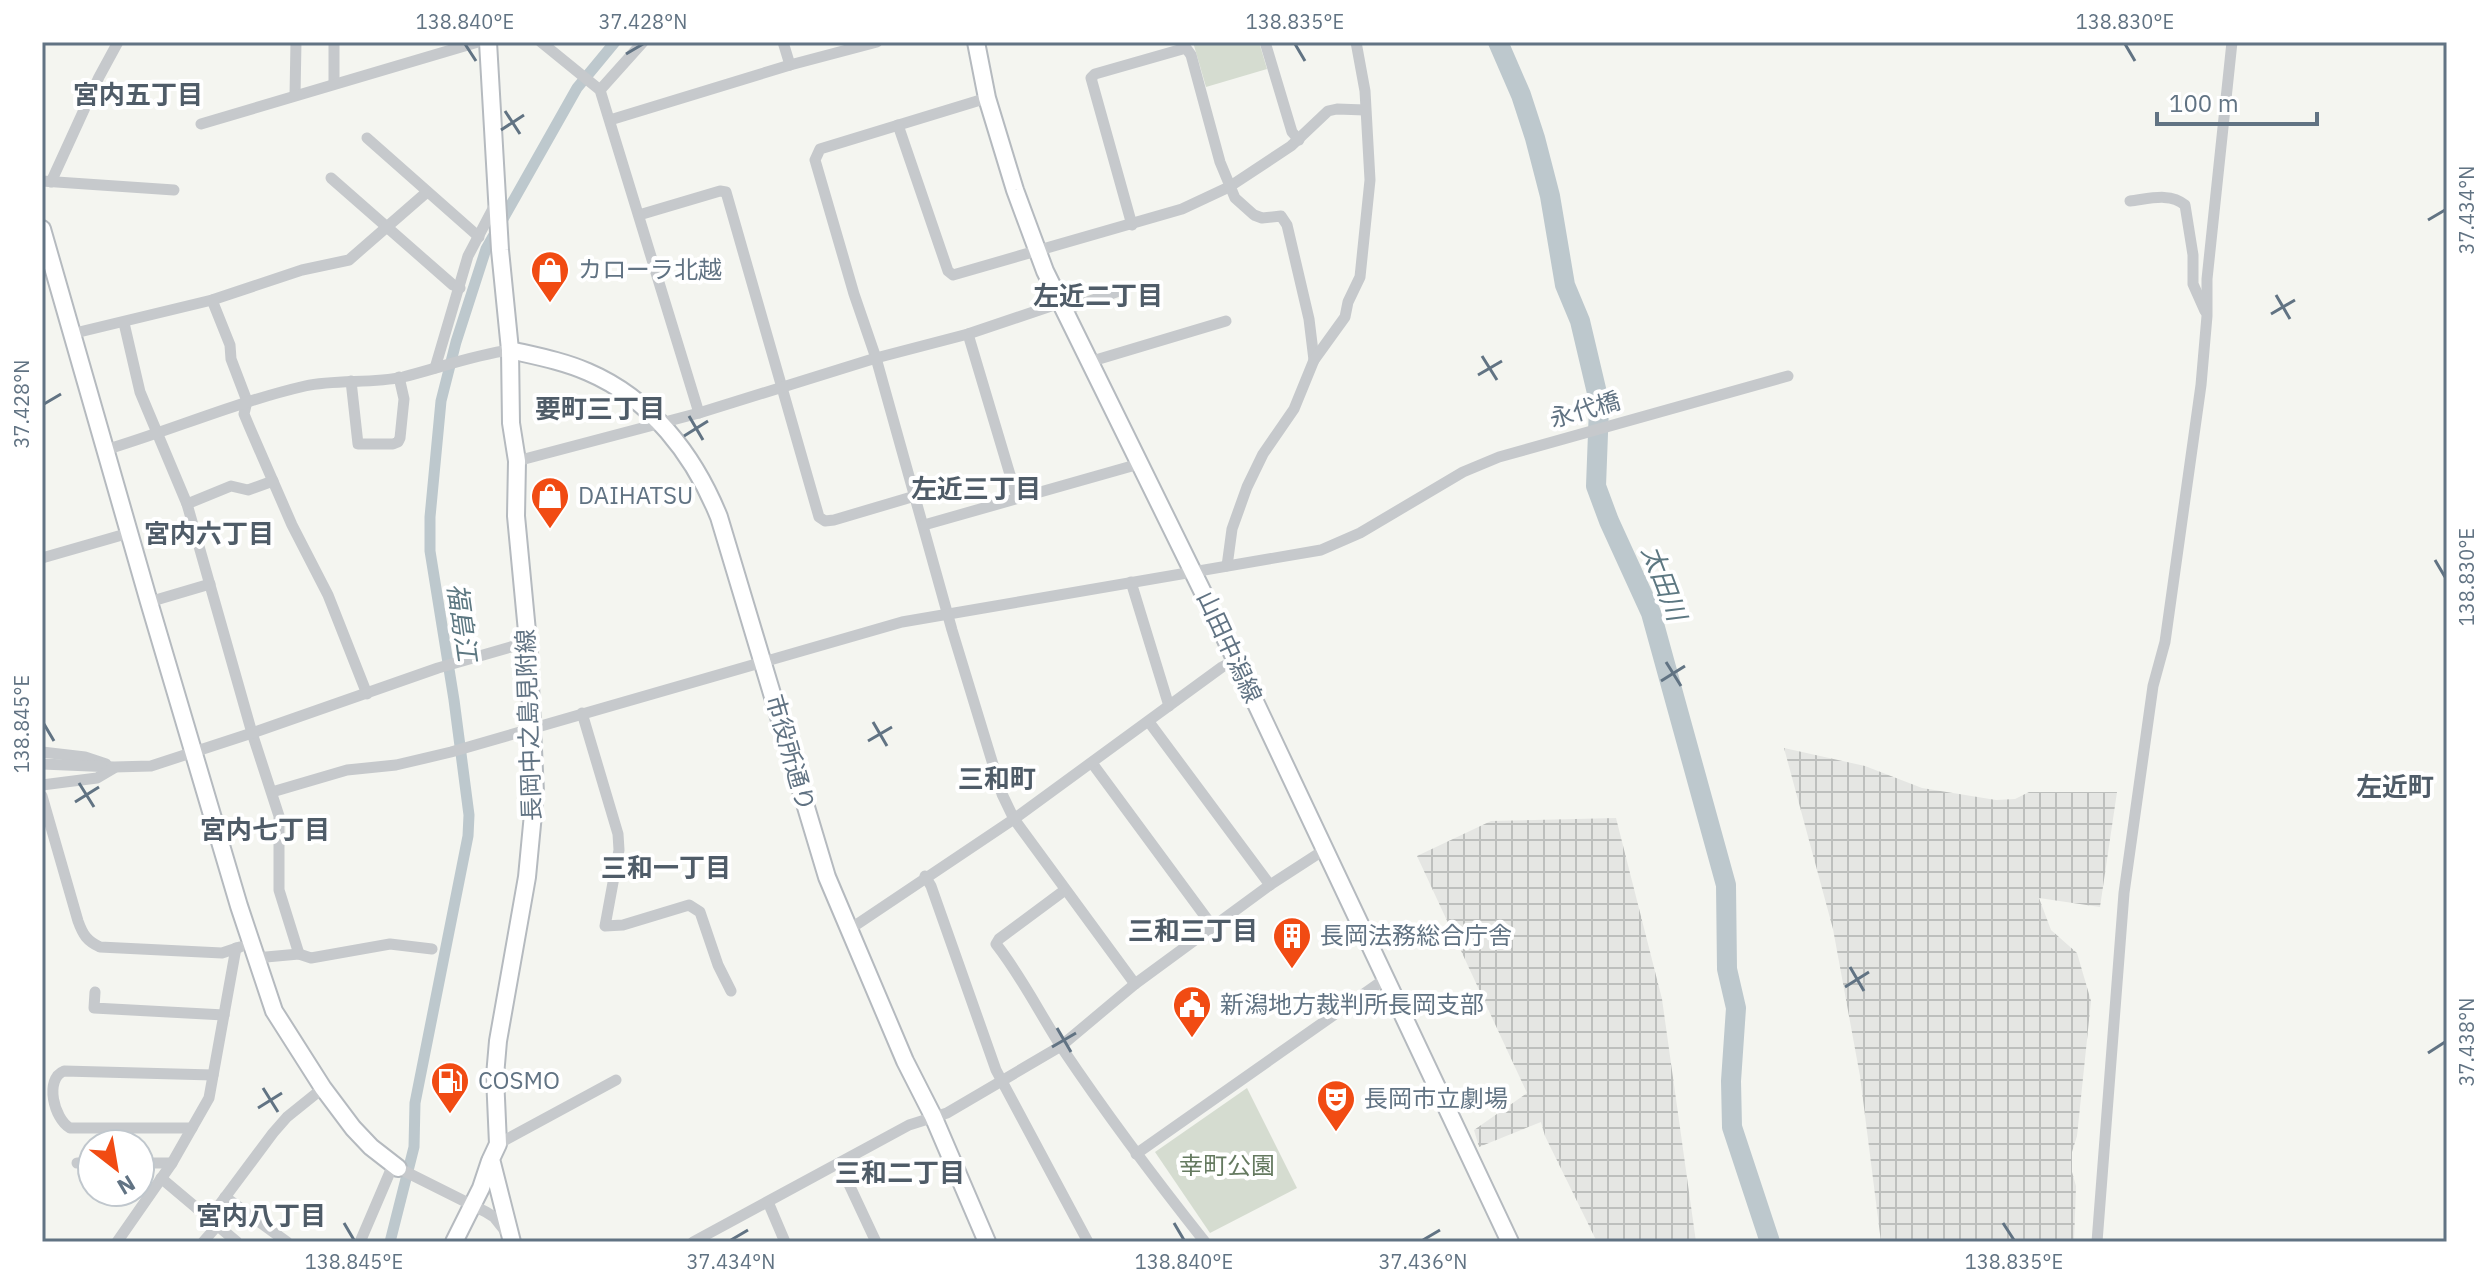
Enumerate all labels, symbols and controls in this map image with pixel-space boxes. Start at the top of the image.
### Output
text: 138.840°E [416,8,514,35]
text: 37.428°N [599,8,687,35]
text: 138.835°E [1246,8,1344,35]
text: 138.830°E [2076,8,2174,35]
scale bar [2157,76,2317,126]
district label: 宮内五丁目 [73,77,203,111]
text: 100 m [2169,87,2239,119]
text: 37.434°N [2453,166,2480,254]
shop icon: カローラ北越 [529,249,571,304]
place label: カローラ北越 [578,253,722,285]
district label: 左近二丁目 [1033,278,1163,312]
text: 37.428°N [8,360,35,448]
street label: 永代橋 [1546,384,1624,434]
district label: 要町三丁目 [535,391,665,425]
district label: 左近三丁目 [911,471,1041,505]
shop icon: DAIHATSU [529,475,571,530]
place label: DAIHATSU [578,479,693,511]
district label: 宮内六丁目 [144,516,274,550]
text: 138.830°E [2453,528,2480,626]
water label: 太田川 [1635,540,1696,628]
water label: 福島江 [441,581,486,666]
street label: 山田中潟線 [1190,585,1270,708]
street label: 長岡中之島見附線 [509,629,547,822]
text: 138.845°E [8,675,35,773]
street label: 市役所通り [759,691,823,815]
district label: 三和町 [958,761,1036,795]
district label: 左近町 [2356,769,2434,803]
district label: 宮内七丁目 [200,812,330,846]
district label: 三和一丁目 [601,850,731,884]
district label: 三和三丁目 [1128,913,1258,947]
building icon: 長岡法務総合庁舎 [1271,915,1313,970]
place label: 長岡法務総合庁舎 [1320,919,1512,951]
public building icon: 新潟地方裁判所長岡支部 [1171,984,1213,1039]
place label: 新潟地方裁判所長岡支部 [1220,988,1484,1020]
text: 37.438°N [2453,998,2480,1086]
fuel station icon: COSMO [429,1060,471,1115]
place label: COSMO [478,1064,560,1096]
theatre icon: 長岡市立劇場 [1315,1078,1357,1133]
place label: 長岡市立劇場 [1364,1082,1508,1114]
north arrow [76,1128,156,1208]
park label: 幸町公園 [1179,1149,1275,1181]
district label: 三和二丁目 [835,1155,965,1189]
text: N [112,1169,141,1202]
district label: 宮内八丁目 [196,1198,326,1232]
text: 138.845°E [305,1248,403,1275]
text: 37.434°N [687,1248,775,1275]
text: 138.840°E [1135,1248,1233,1275]
text: 37.436°N [1379,1248,1467,1275]
text: 138.835°E [1965,1248,2063,1275]

